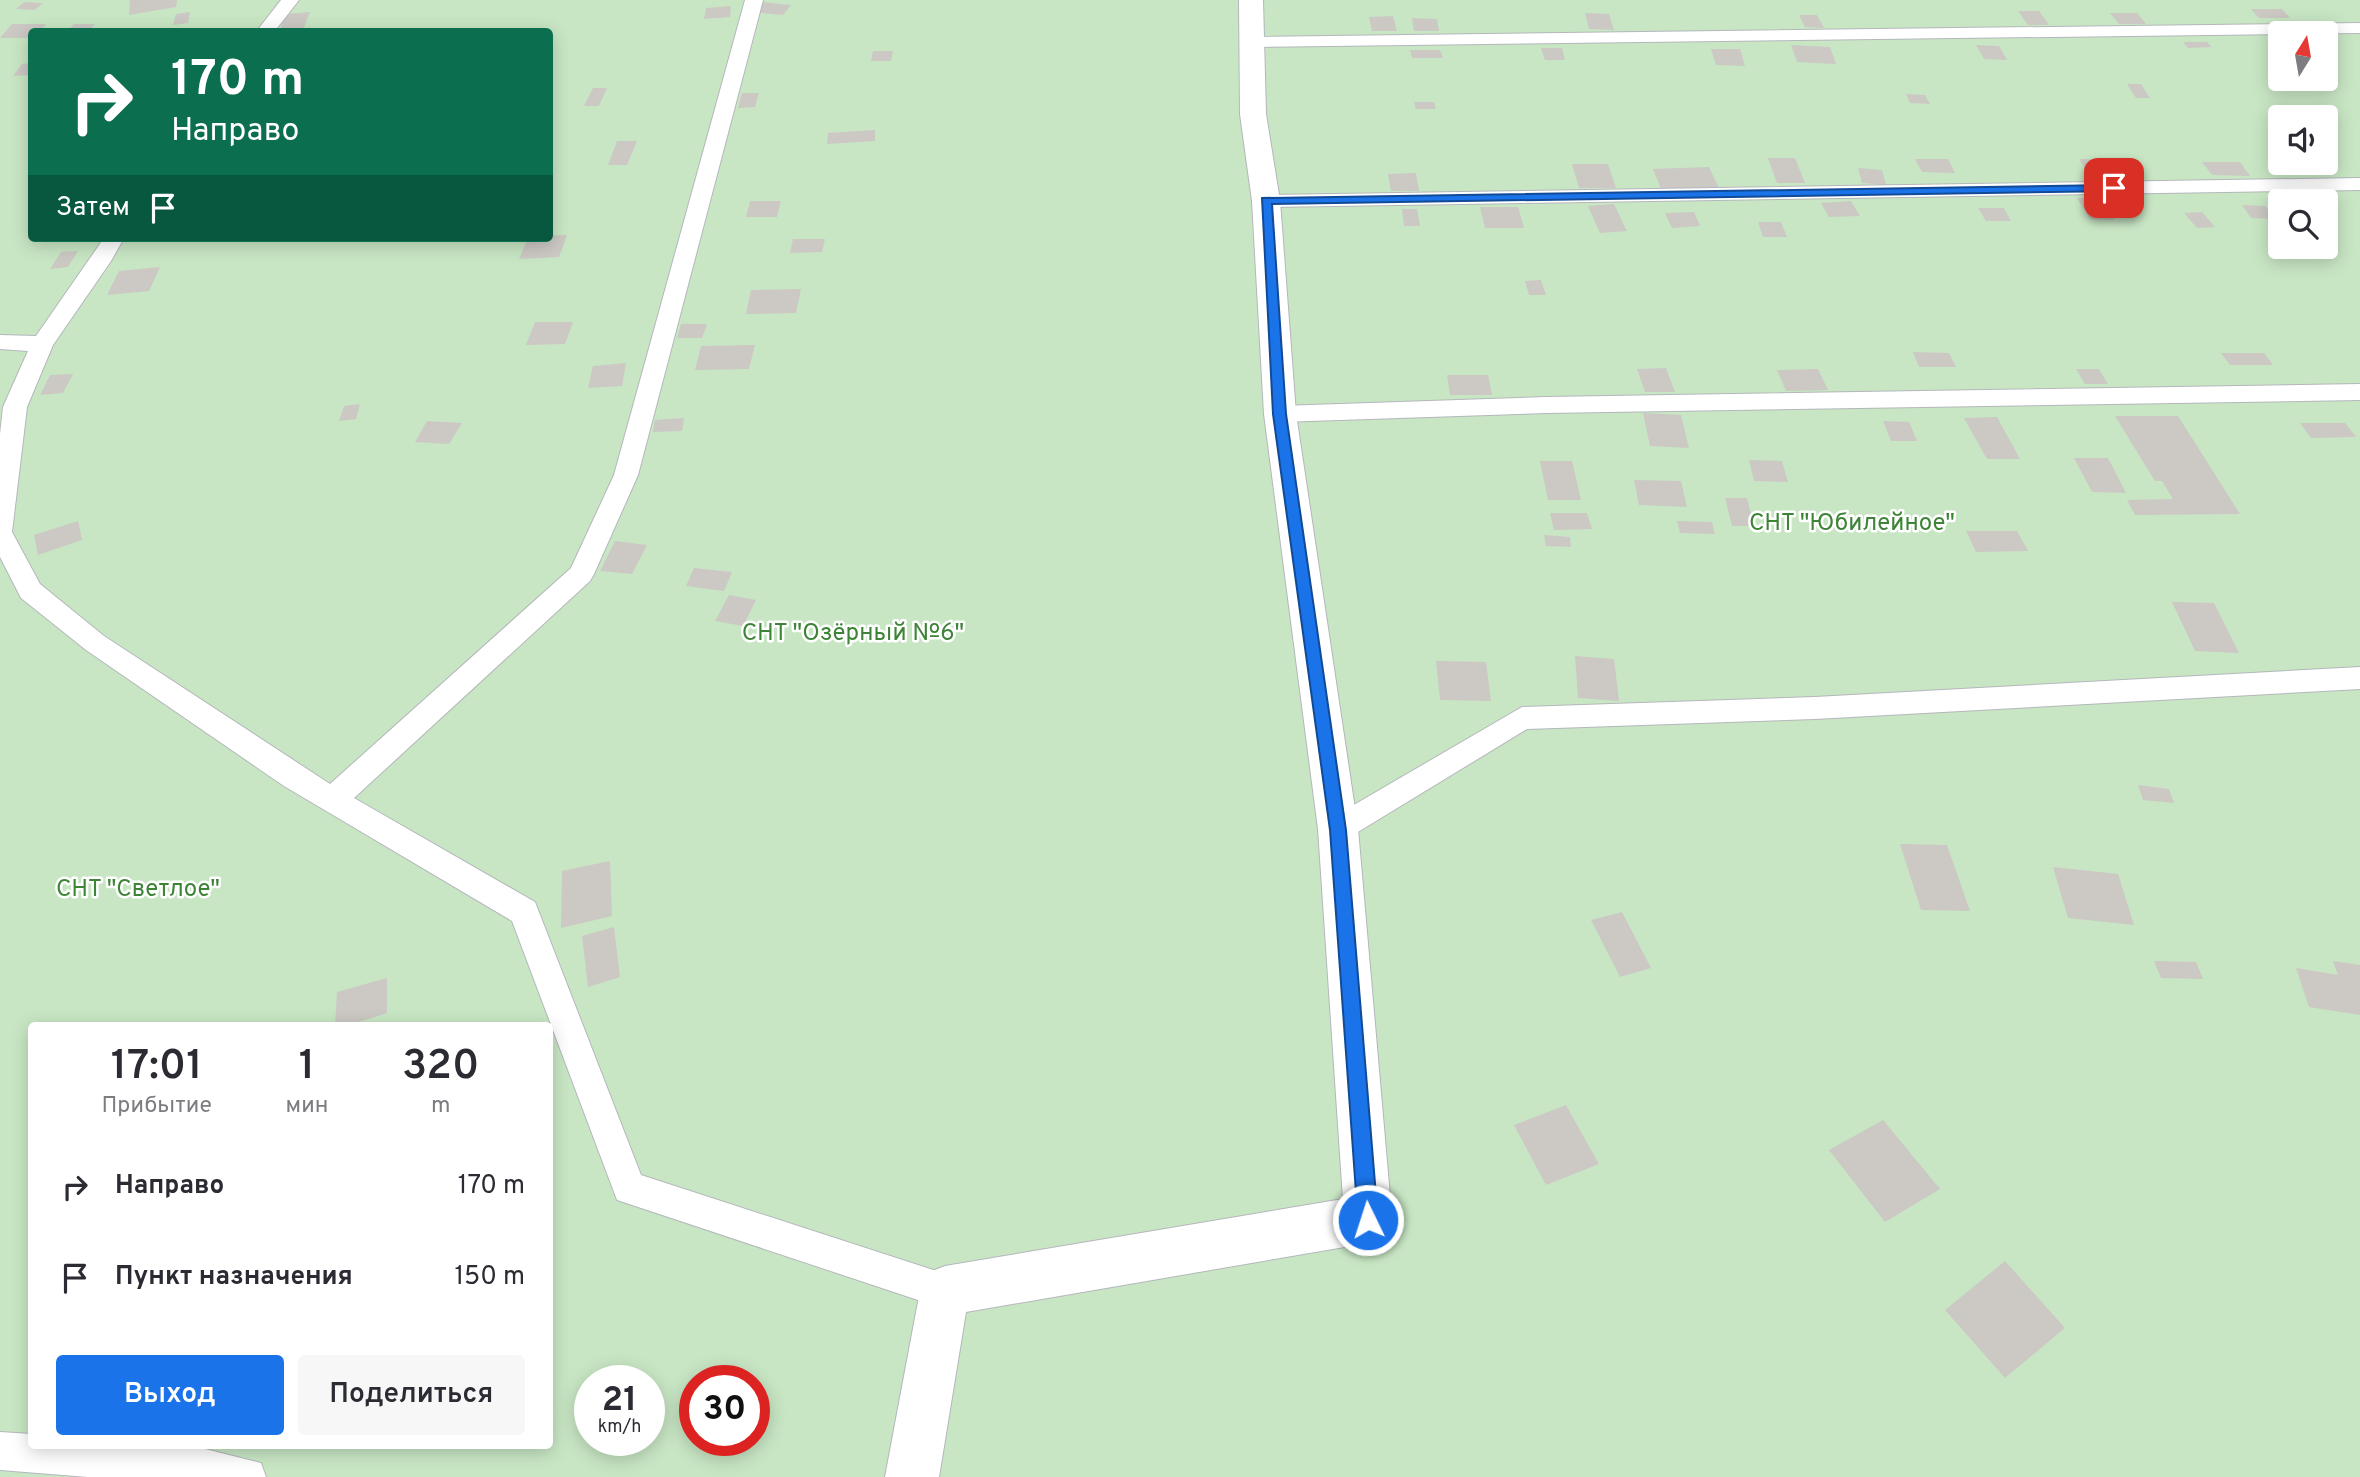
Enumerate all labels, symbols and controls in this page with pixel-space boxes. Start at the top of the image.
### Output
north arrow [2268,21,2338,91]
map controls [2268,21,2338,259]
text: 170 m [171,51,304,113]
icon: right [56,56,147,147]
button: sound [2268,105,2338,175]
text: Направо [171,112,299,152]
pin [2084,158,2144,218]
icon: arrive [2095,169,2133,207]
icon: arrive [144,189,182,227]
button: search [2268,189,2338,259]
text: Затем [56,192,130,225]
park label: СНТ "Юбилейное" [1749,509,1955,539]
park label: СНТ "Озёрный №6" [742,619,964,649]
park label: СНТ "Светлое" [56,875,220,905]
text: 17:01 [111,1041,203,1094]
text: 1 [299,1041,315,1094]
text: 320 [402,1041,479,1094]
text: Прибытие [102,1092,212,1121]
text: мин [285,1092,328,1121]
text: m [431,1092,450,1121]
icon: right [56,1168,94,1206]
text: Направо [115,1170,224,1203]
text: 170 m [458,1170,525,1203]
position arrow [1331,1183,1405,1257]
icon: arrive [56,1259,94,1297]
text: Пункт назначения [115,1261,353,1294]
text: 150 m [454,1261,525,1294]
button: Выход [56,1355,284,1435]
button: Поделиться [298,1355,525,1435]
speed limit sign: 30 [679,1365,770,1456]
text: 21 [602,1379,637,1423]
text: km/h [598,1416,641,1439]

